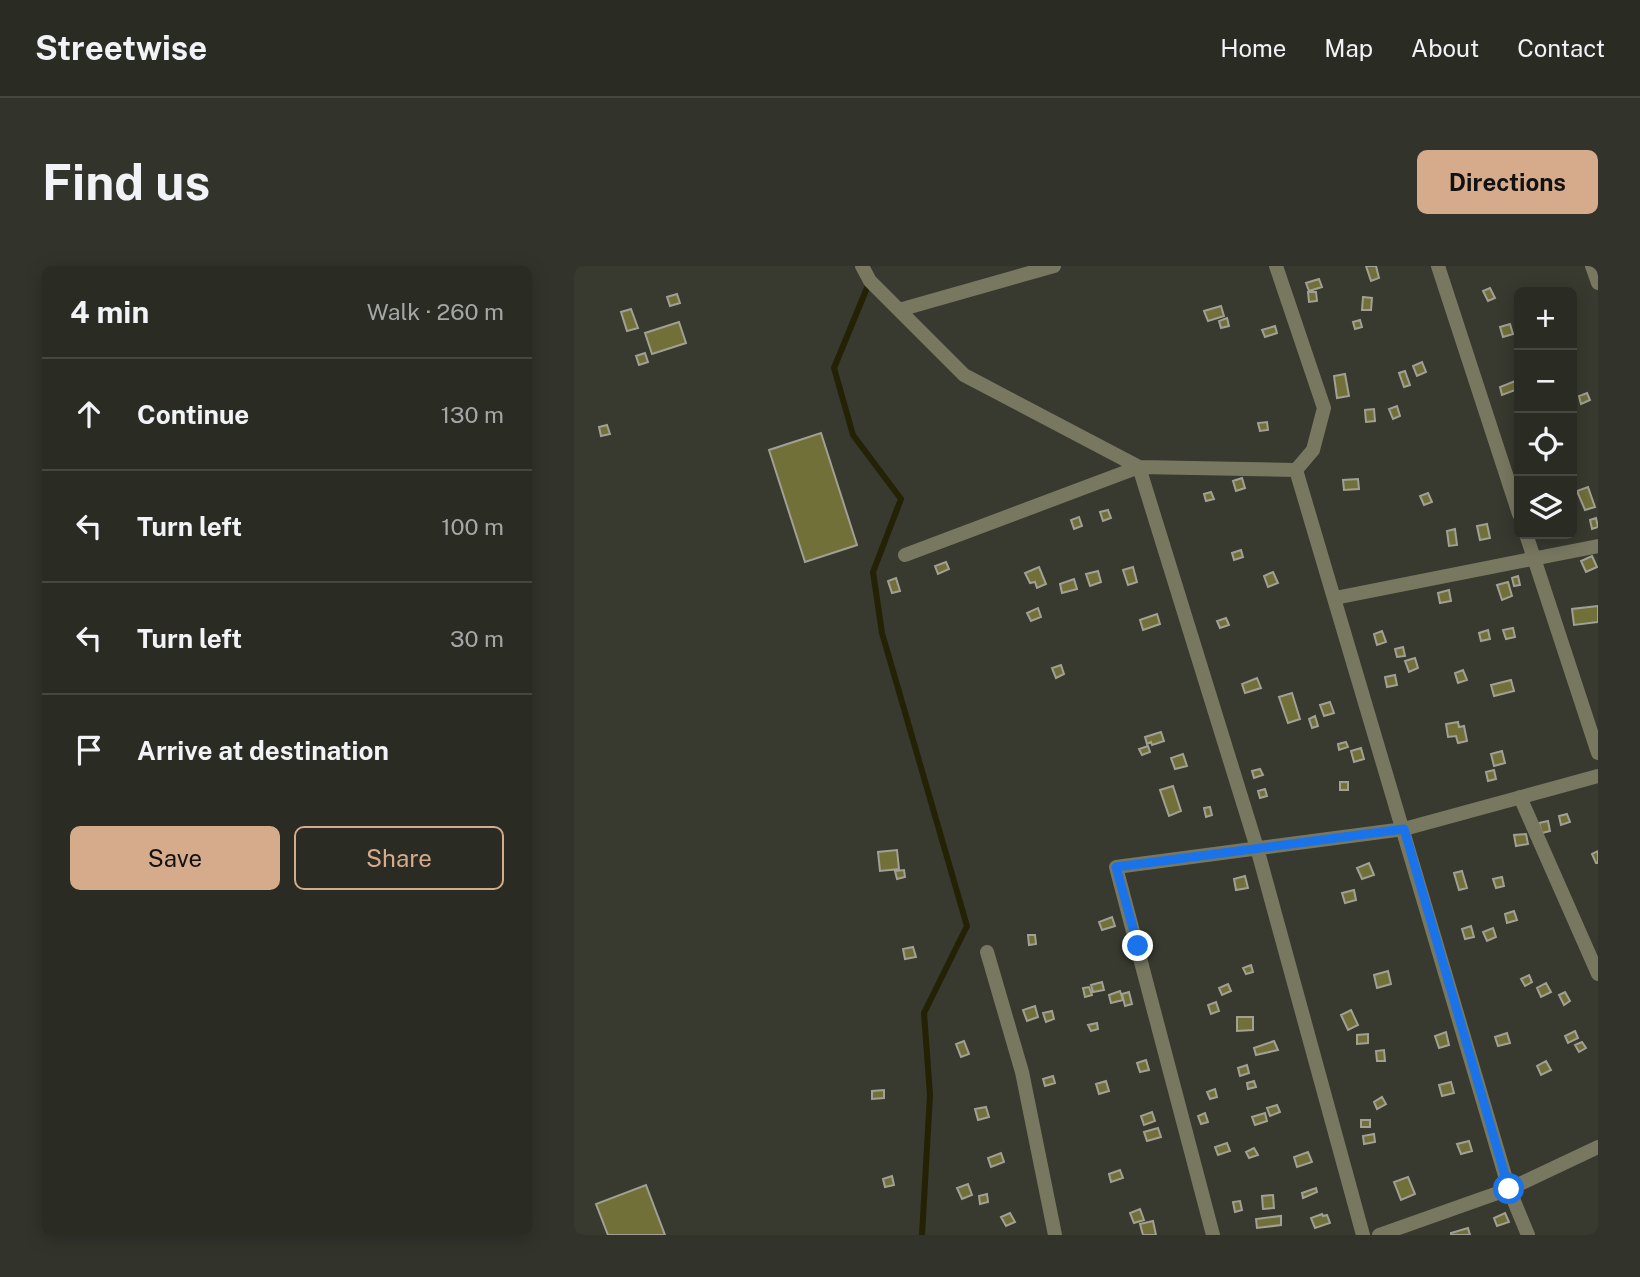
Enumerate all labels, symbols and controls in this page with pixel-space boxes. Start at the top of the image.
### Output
text: Streetwise [35,29,207,67]
text: Home [1220,34,1286,62]
text: Map [1324,34,1373,62]
text: About [1411,34,1479,62]
text: Contact [1517,34,1605,62]
button: Directions [1417,150,1598,214]
text: Find us [42,153,210,211]
map controls [1514,287,1577,539]
button: + [1514,287,1577,350]
text: 4 min [70,294,149,330]
text: Walk · 260 m [367,298,504,325]
button: − [1514,350,1577,413]
icon: ahead [70,395,108,433]
text: Continue [137,399,249,430]
text: 130 m [441,401,504,428]
button: locate [1514,413,1577,476]
button: layers [1514,476,1577,539]
icon: left [70,507,108,545]
text: Turn left [137,511,242,542]
text: 100 m [441,513,504,540]
icon: left [70,619,108,657]
text: Turn left [137,623,242,654]
text: 30 m [450,625,504,652]
icon: arrive [70,731,108,769]
text: Arrive at destination [137,735,389,766]
button: Save [70,826,280,890]
button: Share [294,826,504,890]
route end [1122,930,1153,961]
route start [1493,1173,1524,1204]

